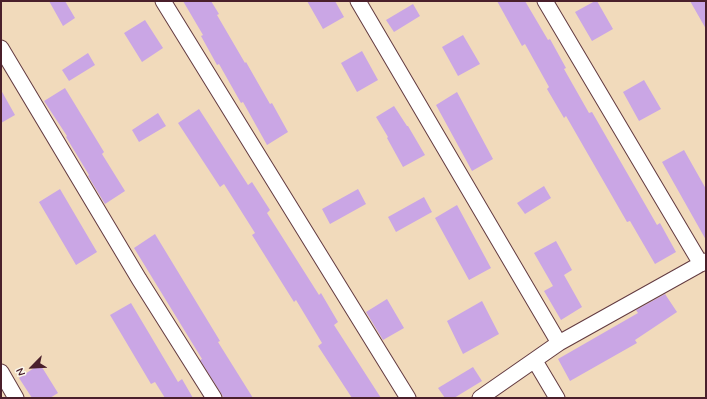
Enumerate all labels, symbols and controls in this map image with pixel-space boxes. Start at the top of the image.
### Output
north arrow [12,347,52,387]
text: N [13,366,29,378]

